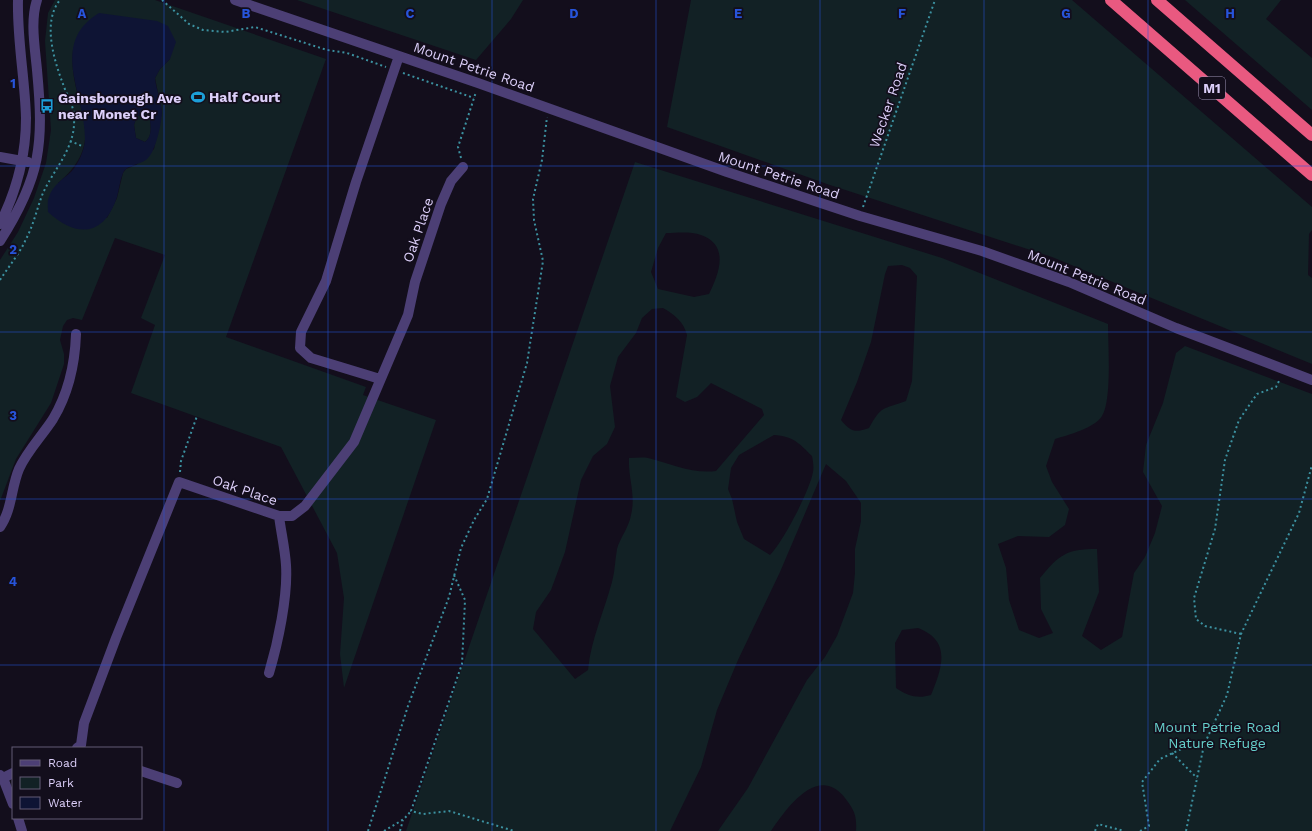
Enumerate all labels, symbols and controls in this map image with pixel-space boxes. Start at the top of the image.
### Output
text: A [78,6,87,21]
text: B [242,6,251,21]
text: C [406,6,415,21]
text: D [569,6,579,21]
text: E [734,6,742,21]
text: F [898,6,906,21]
text: G [1061,6,1071,21]
text: H [1225,6,1235,21]
street label: Mount Petrie Road [411,39,537,95]
street label: Wecker Road [866,60,910,150]
text: 1 [10,76,16,91]
road number: M1 [1199,77,1225,99]
sports icon: Half Court [190,89,206,105]
place label: Half Court [209,89,280,105]
place label: Gainsborough Ave near Monet Cr [58,90,181,122]
bus stop icon: Gainsborough Ave near Monet Cr [39,98,55,114]
street label: Mount Petrie Road [716,148,842,202]
street label: Oak Place [399,195,437,265]
text: 2 [9,242,17,257]
street label: Mount Petrie Road [1025,246,1149,308]
text: 3 [9,408,17,423]
street label: Oak Place [210,471,280,509]
text: 4 [9,574,18,589]
park label: Mount Petrie Road Nature Refuge [1154,719,1280,751]
legend [12,747,142,819]
text: Road [48,756,77,770]
text: Park [48,776,74,790]
text: Water [48,796,83,810]

